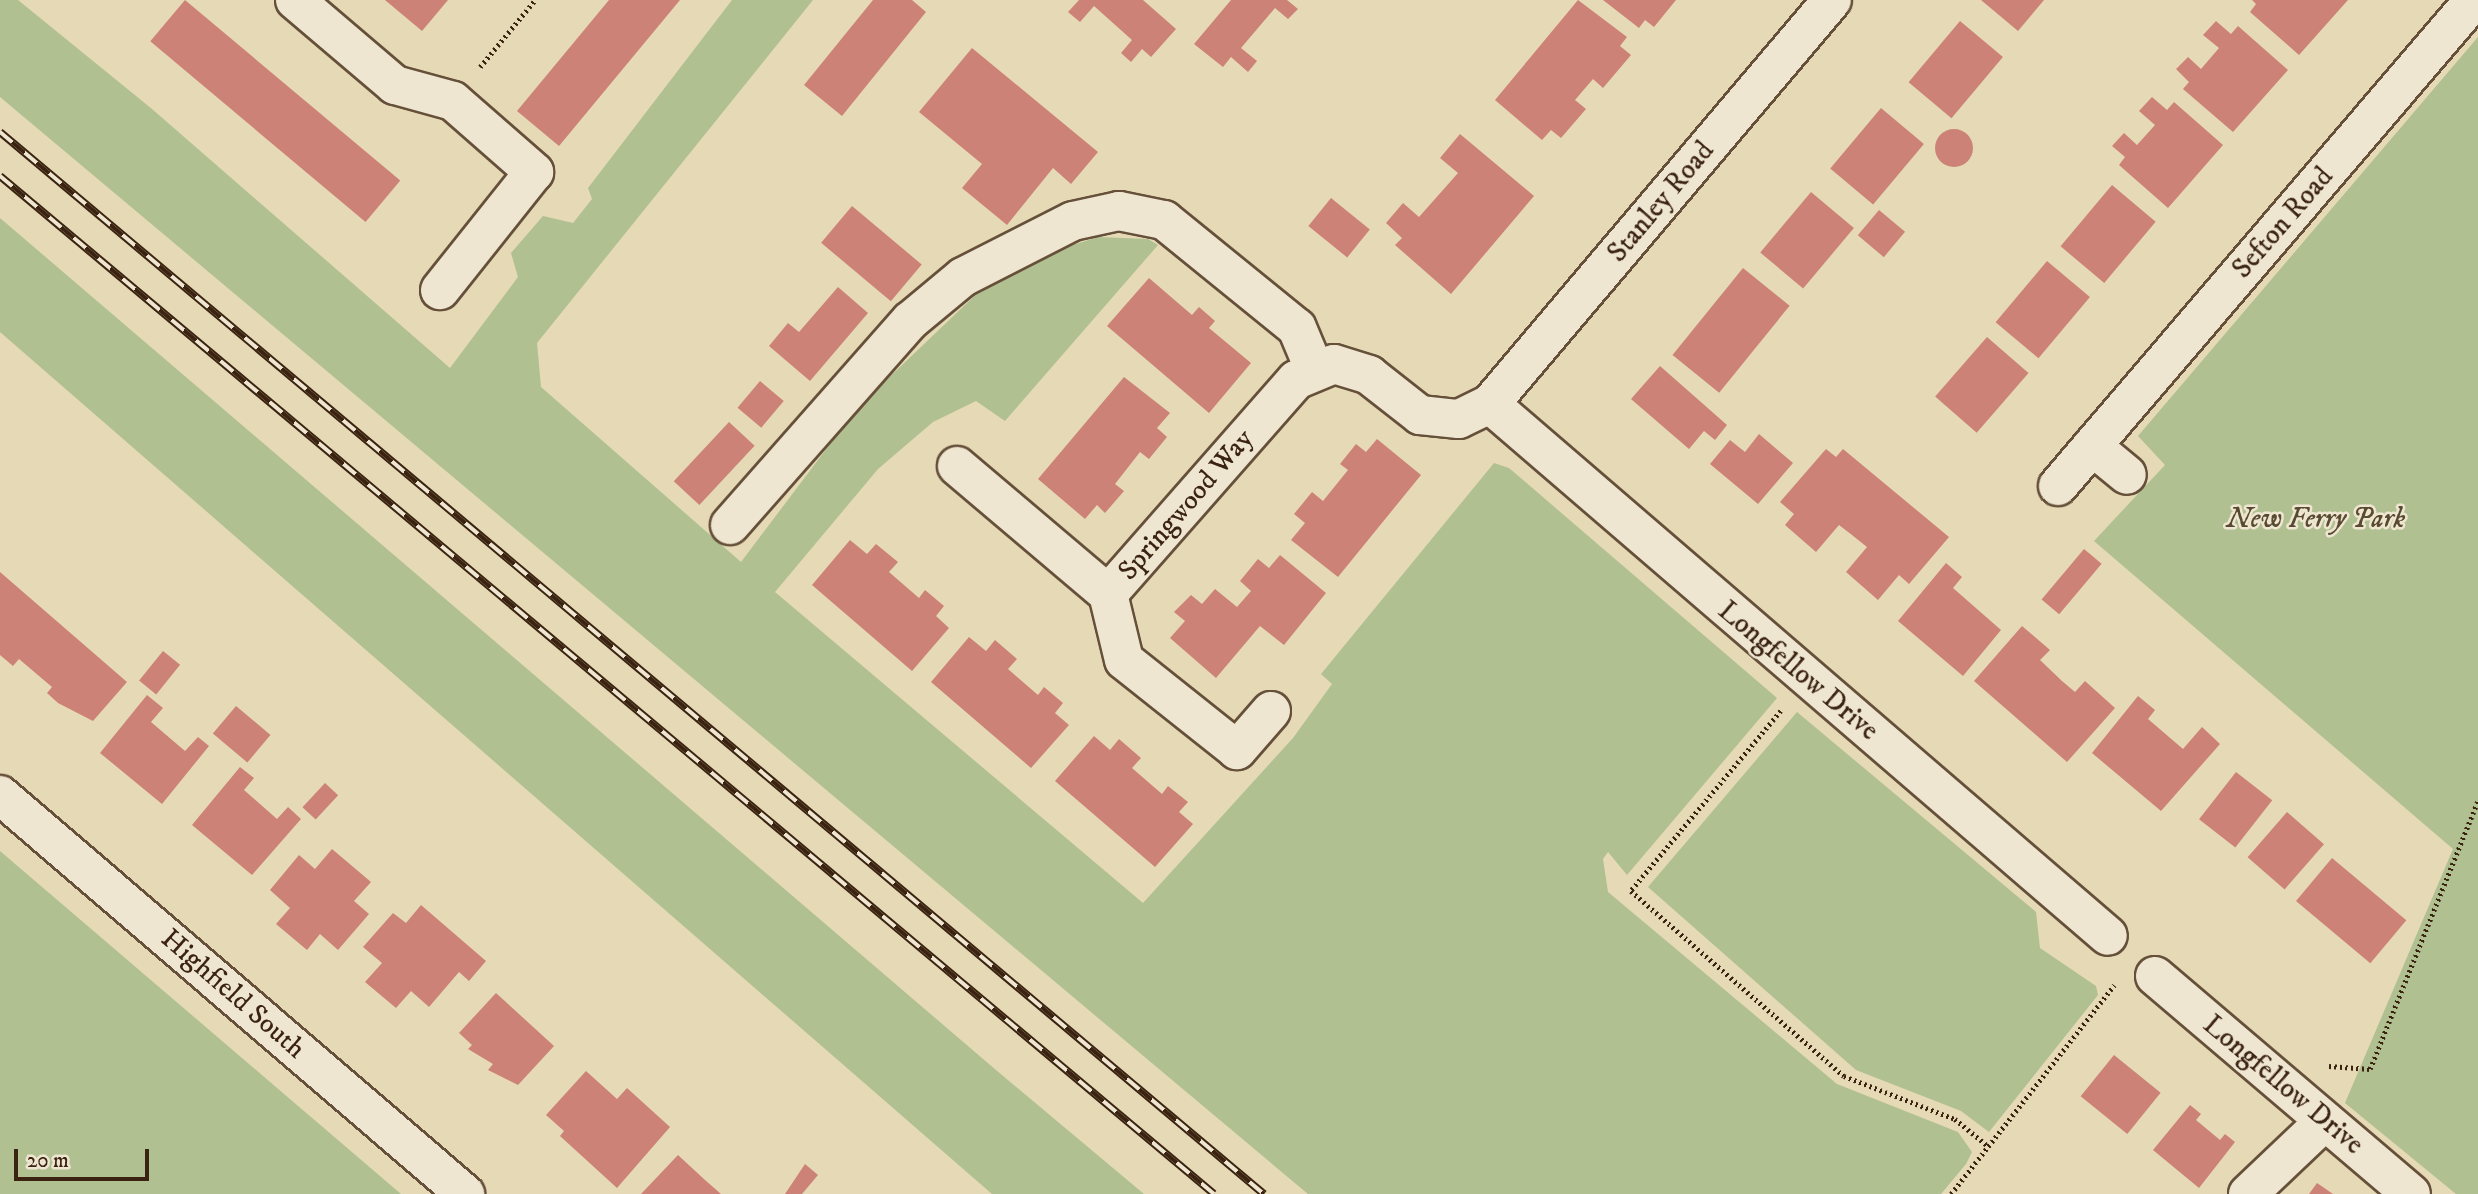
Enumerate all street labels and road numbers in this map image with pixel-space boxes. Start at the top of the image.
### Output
street label: Stanley Road [1601,135,1721,269]
street label: Sefton Road [2226,161,2340,285]
street label: Springwood Way [1111,423,1261,587]
street label: Longfellow Drive [1711,594,1885,748]
street label: Highfield South [154,922,312,1066]
street label: Longfellow Drive [2196,1008,2370,1162]

